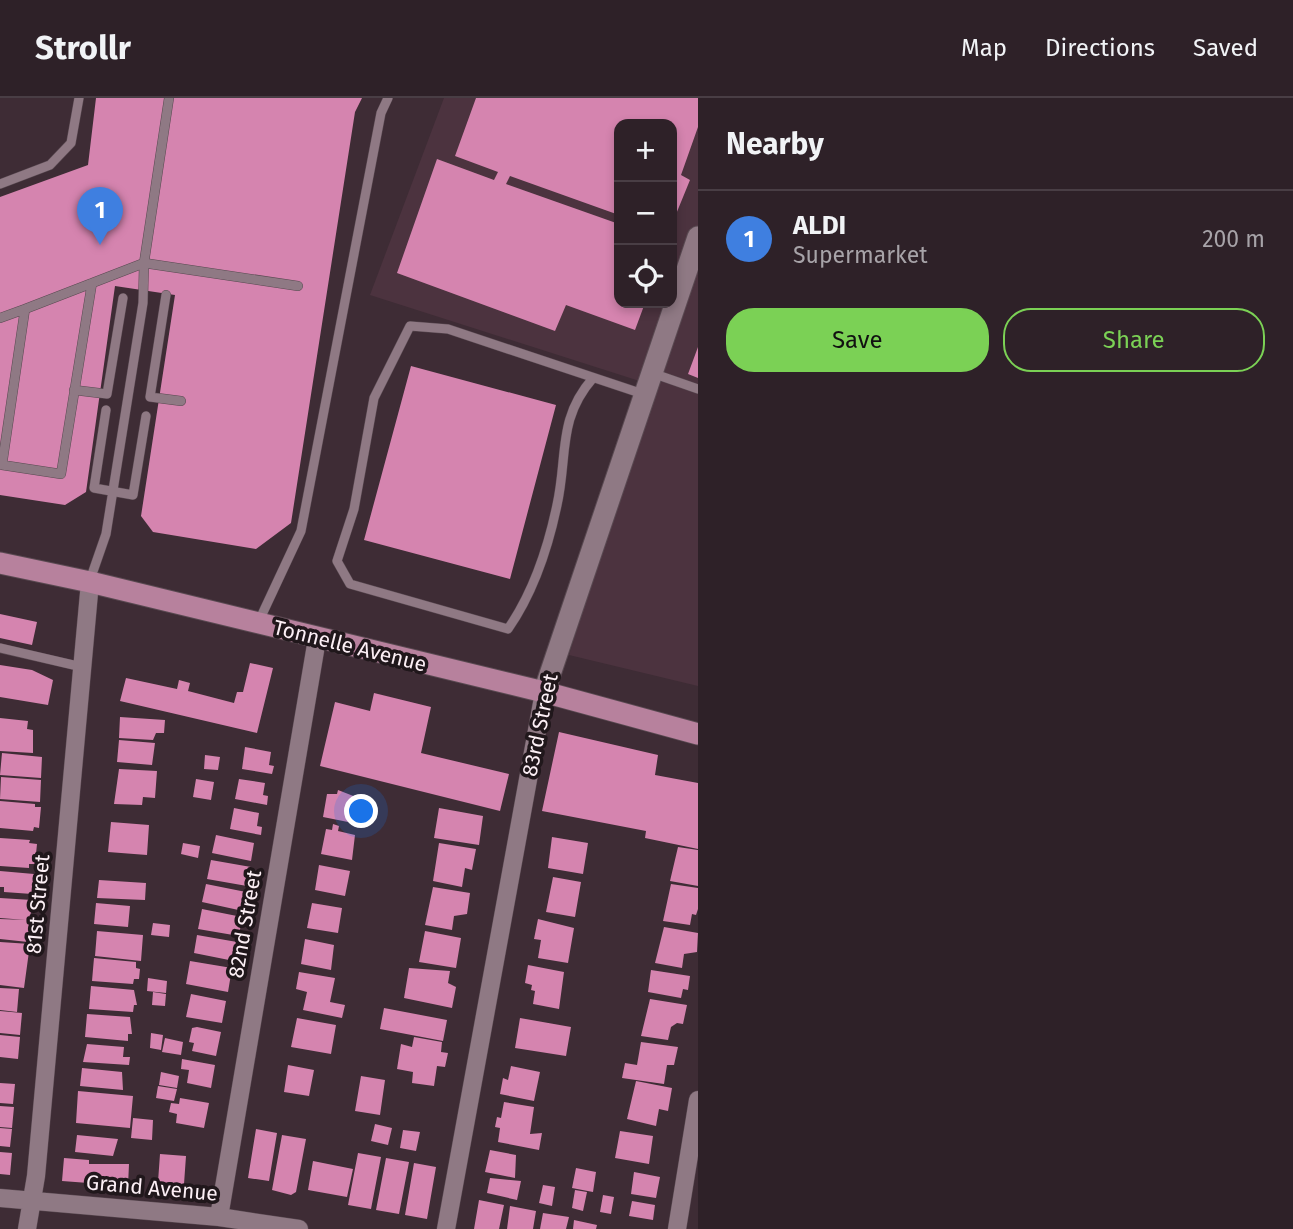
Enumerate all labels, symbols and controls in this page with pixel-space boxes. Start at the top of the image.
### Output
text: Strollr [35,28,131,68]
text: Map [961,34,1007,62]
text: Directions [1045,34,1155,62]
text: Saved [1193,34,1258,62]
map controls [614,119,677,308]
button: + [614,119,677,182]
text: Nearby [726,126,824,162]
button: − [614,182,677,245]
pin: 1 [77,187,123,245]
text: ALDI [793,210,846,241]
text: 1 [744,225,754,253]
text: 200 m [1202,225,1265,253]
text: Supermarket [793,241,928,269]
button: locate [614,245,677,308]
button: Save [726,308,989,372]
button: Share [1003,308,1265,372]
street label: Tonnelle Avenue [271,614,429,678]
street label: 83rd Street [516,671,564,779]
your location [344,794,378,828]
street label: 81st Street [21,853,55,955]
street label: 82nd Street [223,868,267,980]
street label: Grand Avenue [85,1169,219,1207]

